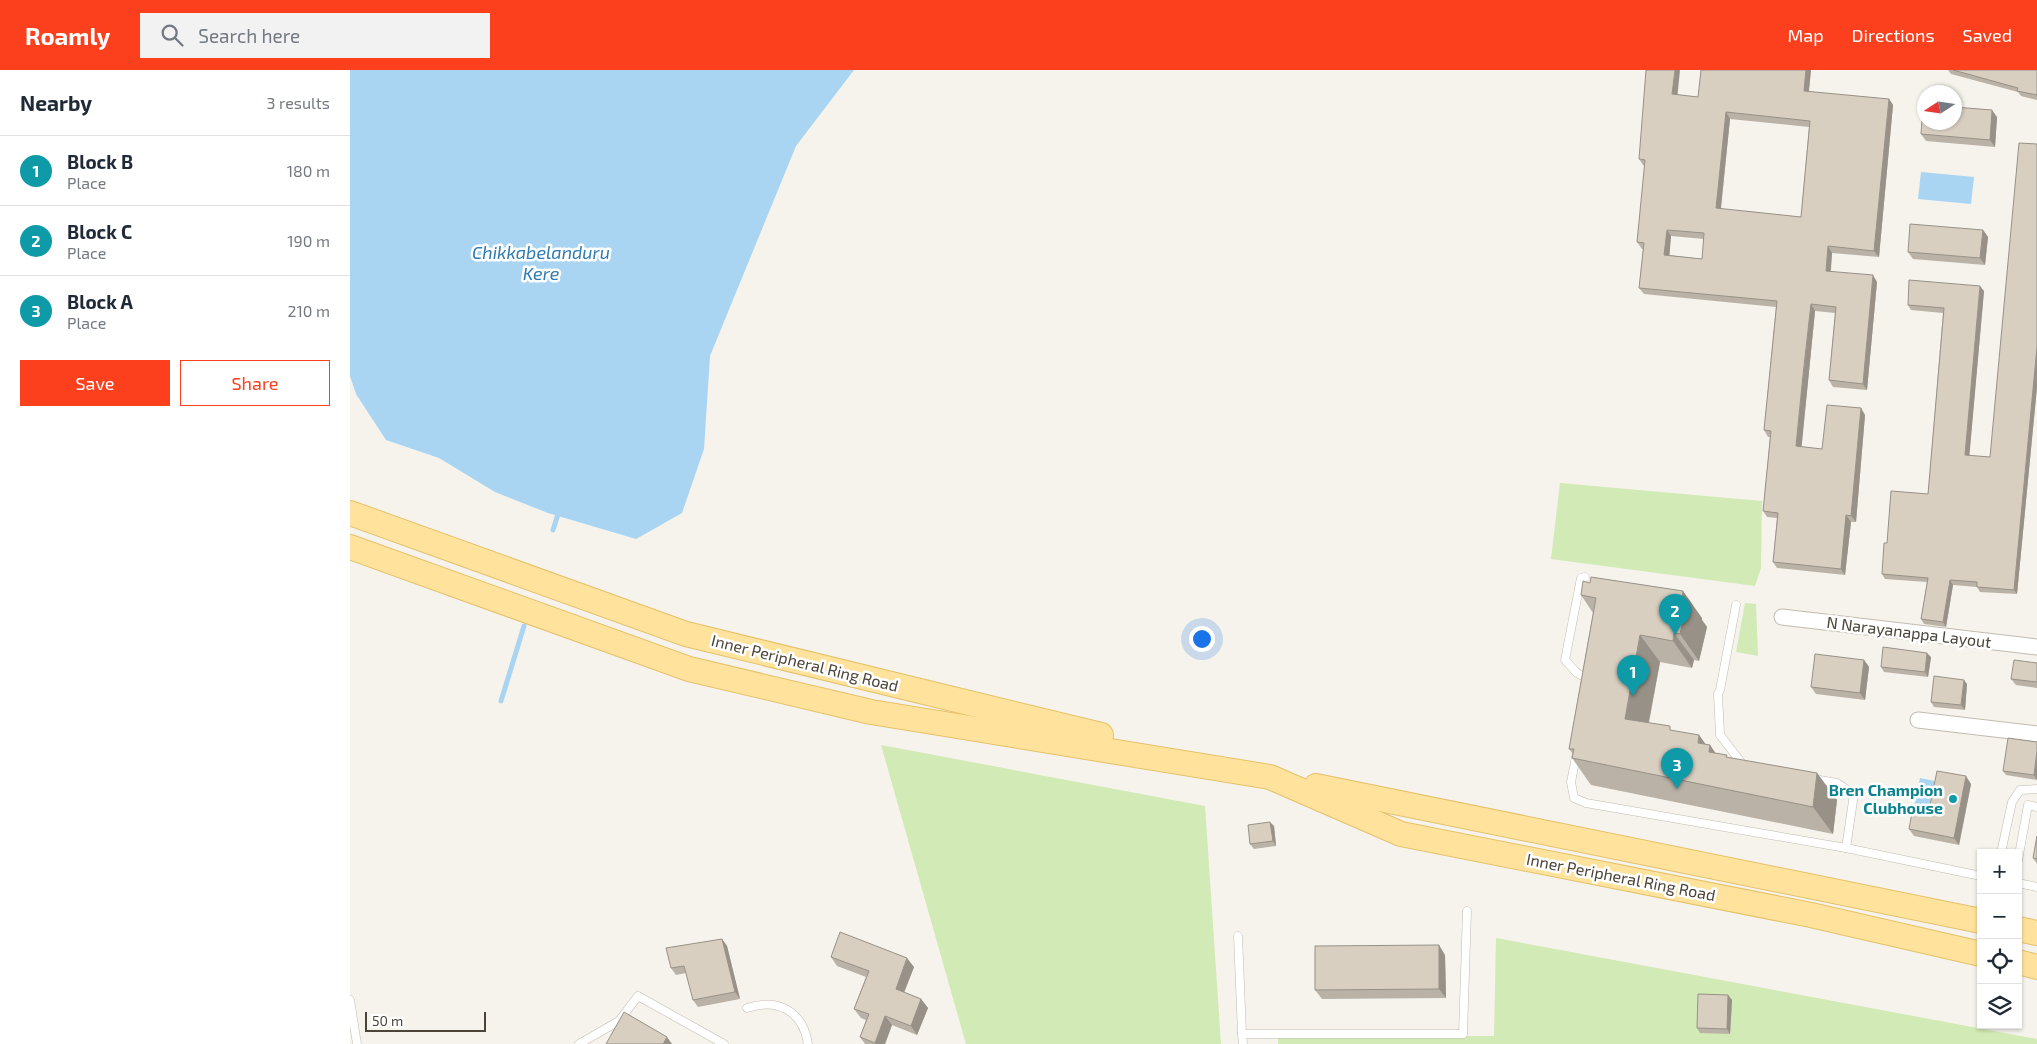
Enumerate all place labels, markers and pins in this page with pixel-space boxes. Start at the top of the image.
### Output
pin: 2 [1659,594,1691,635]
pin: 1 [1617,655,1649,696]
pin: 3 [1661,748,1693,789]
place label: Bren Champion Clubhouse [1829,780,1943,817]
marker: Bren Champion Clubhouse [1947,793,1959,805]

